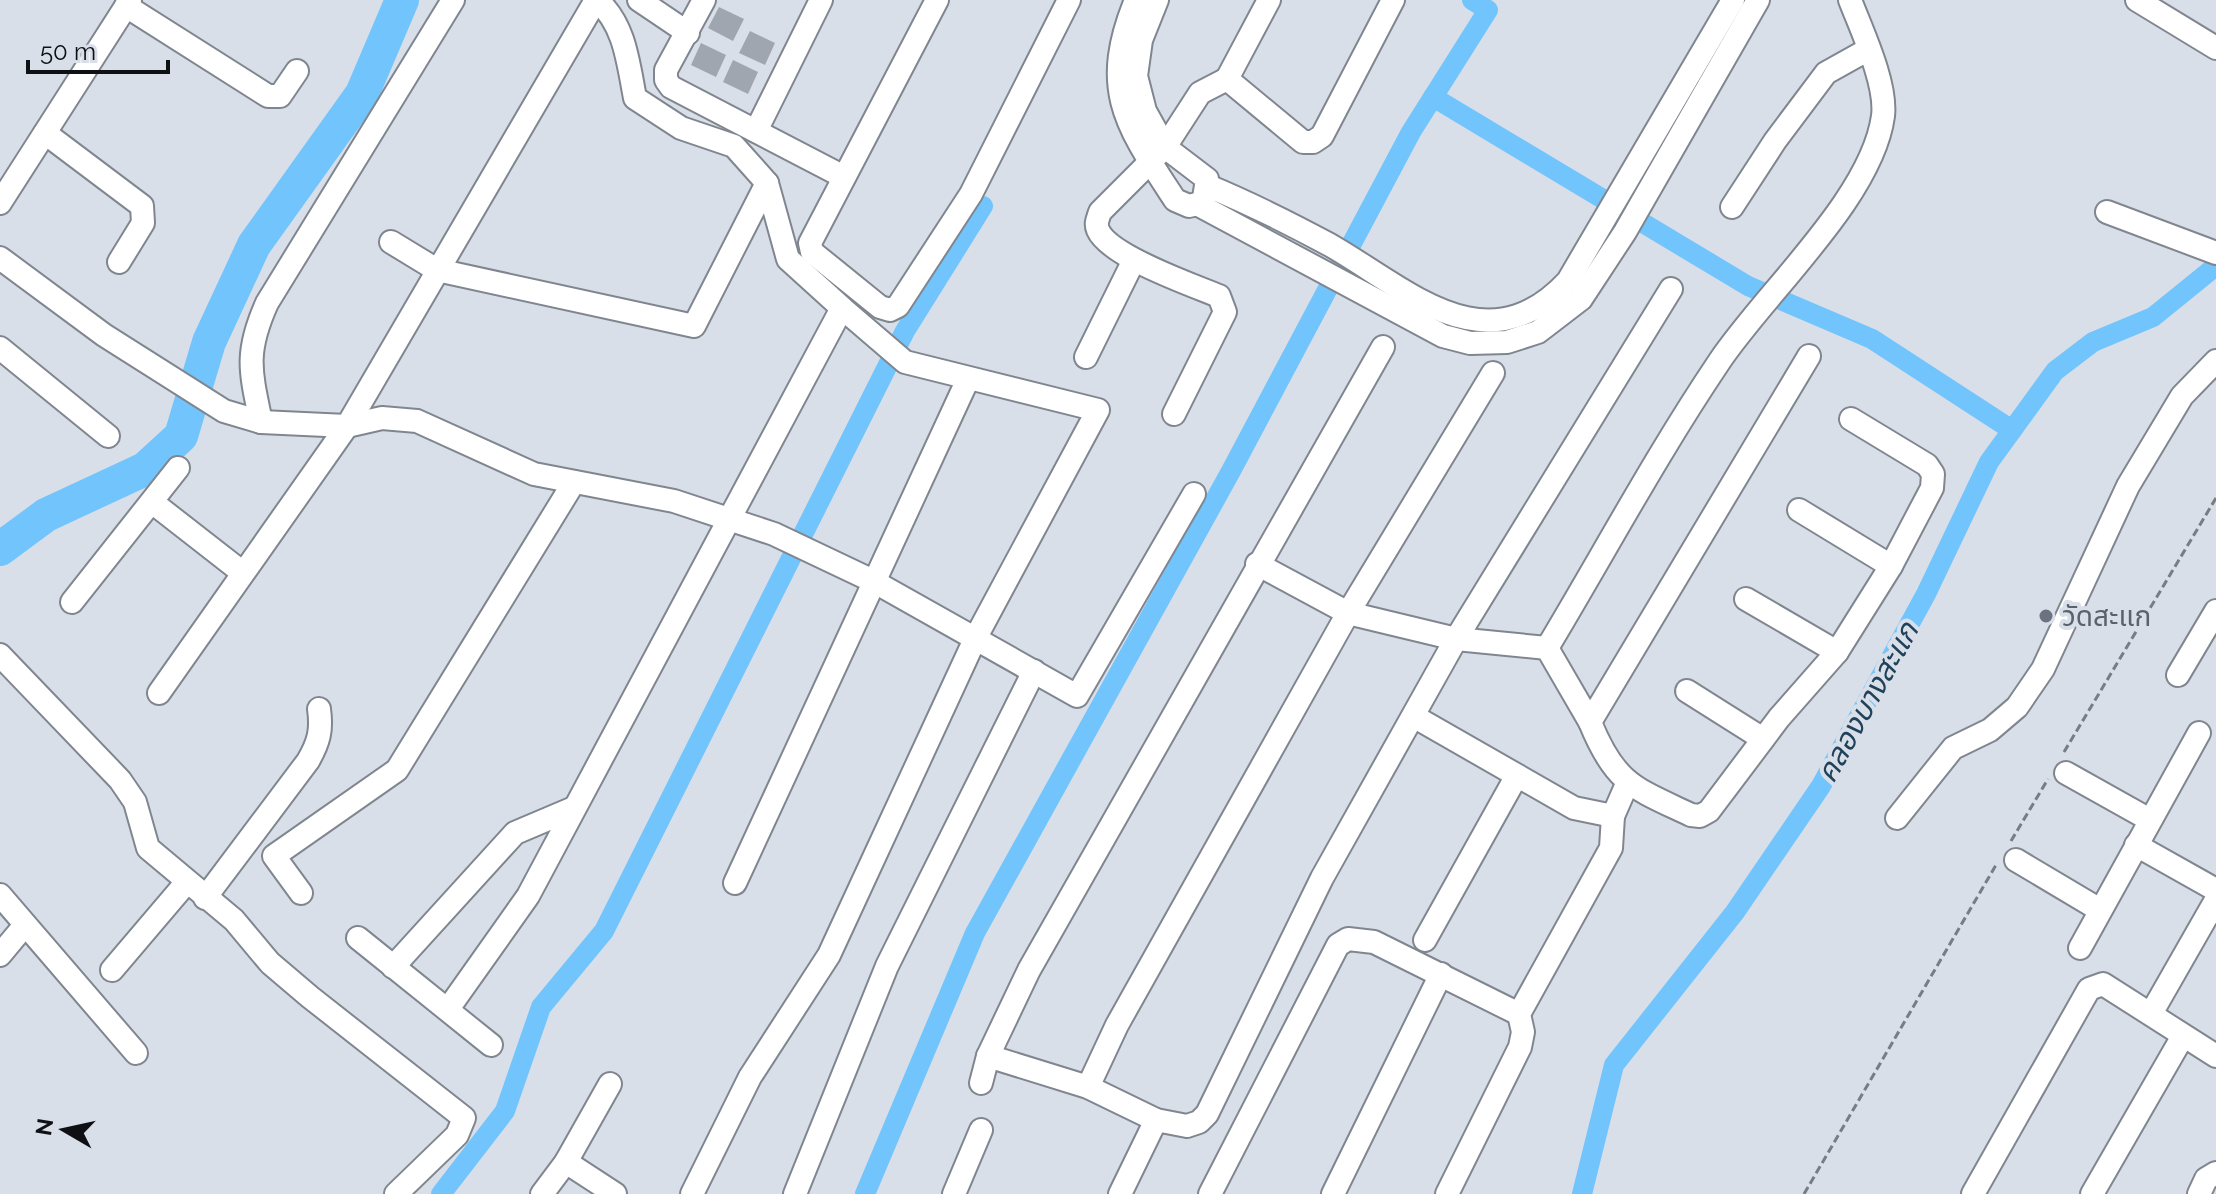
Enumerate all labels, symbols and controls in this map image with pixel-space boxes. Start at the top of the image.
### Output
scale bar [28,24,168,74]
text: 50 m [40,37,96,66]
place label: วัดสะแก [2062,600,2151,633]
marker: วัดสะแก [2037,607,2055,625]
water label: คลองบางสะแก [1809,615,1926,788]
north arrow [24,1090,104,1170]
text: N [30,1117,58,1137]

